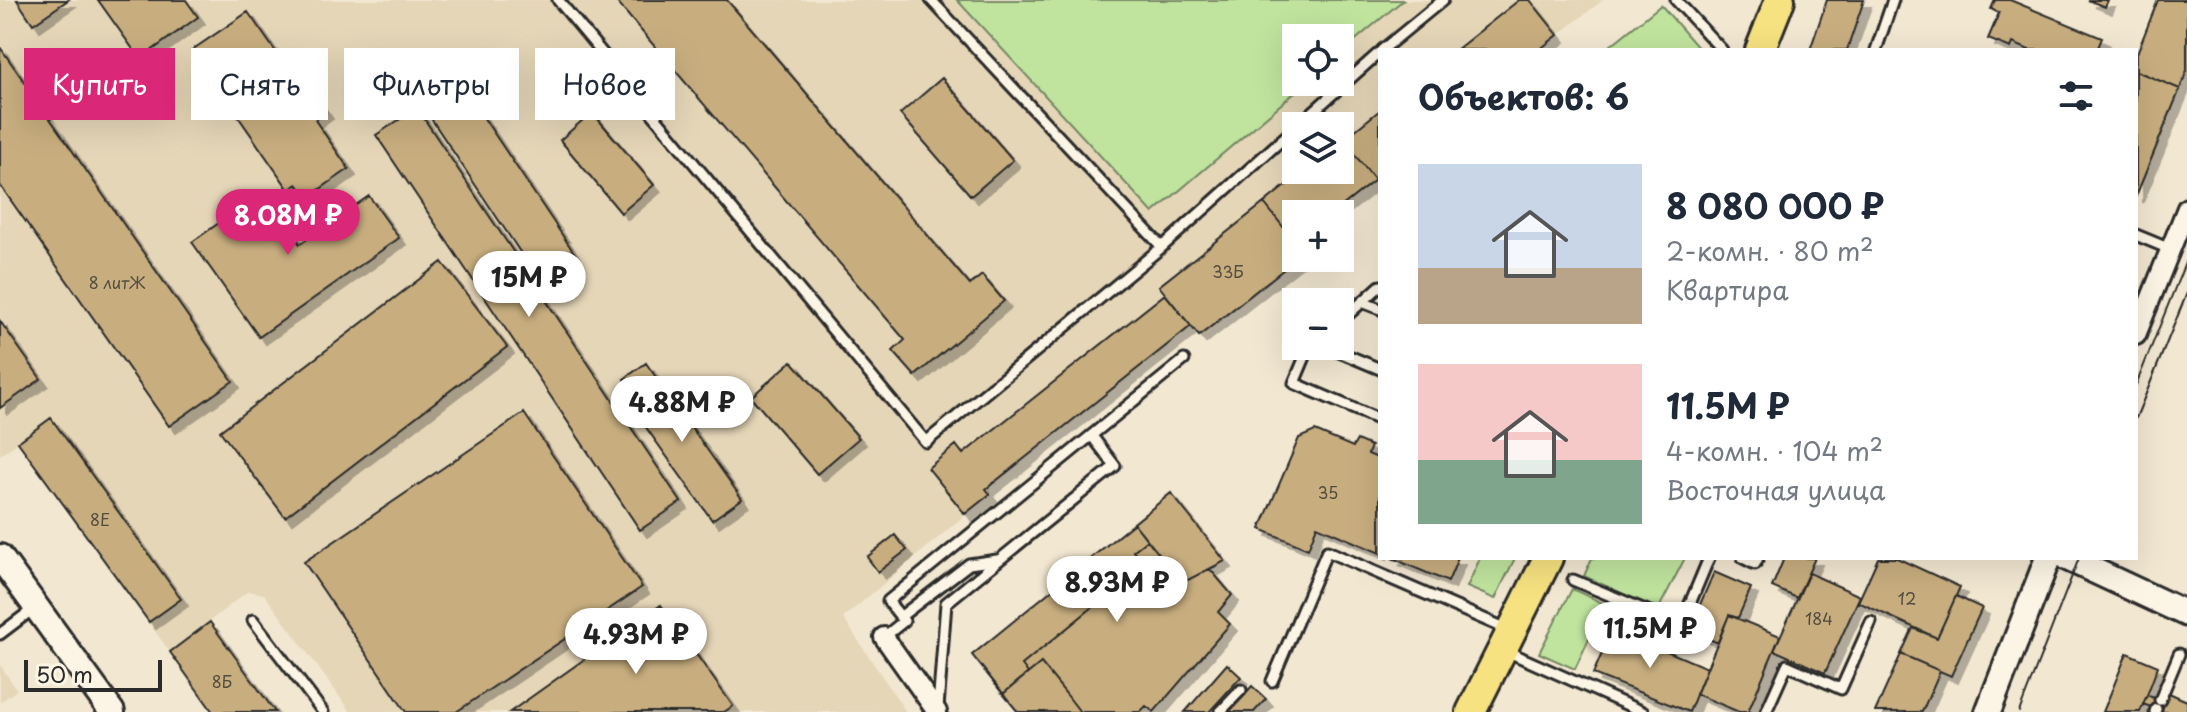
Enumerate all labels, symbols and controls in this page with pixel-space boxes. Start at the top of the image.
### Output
map controls [1282,24,1354,360]
button: locate [1282,24,1354,96]
chip: Купить [24,48,175,120]
chip: Снять [191,48,328,120]
chip: Фильтры [344,48,519,120]
chip: Новое [535,48,675,120]
text: Объектов: 6 [1418,70,1629,122]
icon: filters [2054,74,2098,118]
button: layers [1282,112,1354,184]
text: 8 080 000 ₽ [1666,179,1884,231]
pin: 8.08M ₽ [214,189,362,257]
text: 8.08M ₽ [234,195,342,234]
icon: home [1482,196,1578,292]
button: + [1282,200,1354,272]
text: 2-комн. · 80 m² [1666,231,1874,270]
pin: 15M ₽ [473,251,585,319]
text: 15M ₽ [491,257,567,296]
house number: 33Б [1212,259,1244,283]
house number: 8 литЖ [89,270,145,294]
text: Квартира [1666,270,1789,309]
button: − [1282,288,1354,360]
pin: 4.88M ₽ [608,376,756,444]
text: 11.5M ₽ [1666,379,1790,431]
text: 4.88M ₽ [628,382,736,421]
icon: home [1482,396,1578,492]
text: 4-комн. · 104 m² [1666,431,1883,470]
text: Восточная улица [1666,470,1885,509]
house number: 35 [1318,480,1338,504]
house number: 8Е [90,507,110,531]
pin: 8.93M ₽ [1043,556,1191,624]
text: 8.93M ₽ [1065,562,1169,601]
house number: 12 [1898,586,1916,610]
pin: 11.5M ₽ [1576,602,1724,670]
house number: 184 [1805,606,1833,630]
pin: 4.93M ₽ [562,608,710,676]
text: 11.5M ₽ [1603,608,1697,647]
text: 4.93M ₽ [583,614,689,653]
scale bar [24,656,162,692]
text: 50 m [36,657,93,690]
house number: 8Б [212,669,232,693]

